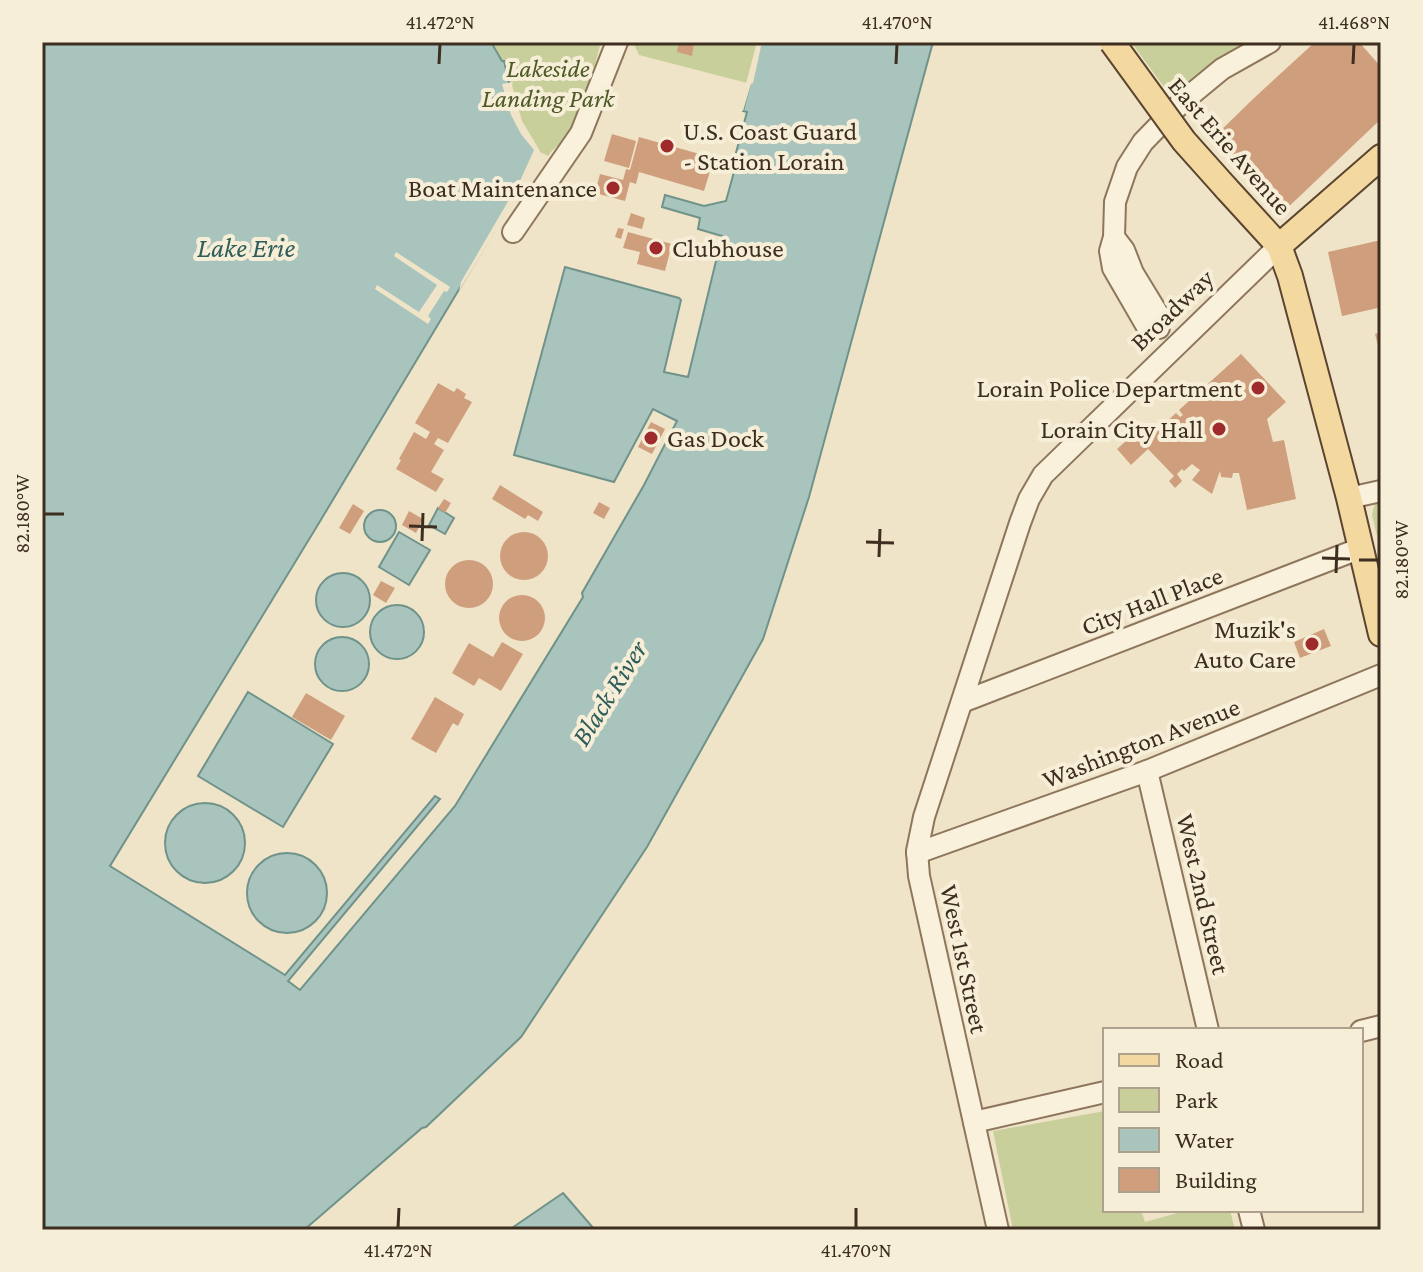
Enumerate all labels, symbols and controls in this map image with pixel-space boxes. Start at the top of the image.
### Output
text: 41.472°N [405,11,475,33]
text: 41.470°N [861,11,933,33]
text: 41.468°N [1318,11,1390,33]
park label: Lakeside Landing Park [482,54,616,113]
street label: East Erie Avenue [1162,71,1298,221]
place label: U.S. Coast Guard - Station Lorain [683,117,857,176]
marker: U.S. Coast Guard - Station Lorain [658,137,676,155]
place label: Boat Maintenance [408,174,597,203]
marker: Boat Maintenance [604,179,622,197]
water label: Lake Erie [197,232,295,263]
place label: Clubhouse [672,234,784,263]
marker: Clubhouse [647,239,665,257]
street label: Broadway [1124,263,1220,357]
place label: Lorain Police Department [977,374,1242,403]
marker: Lorain Police Department [1249,379,1267,397]
place label: Lorain City Hall [1041,415,1203,444]
marker: Lorain City Hall [1210,420,1228,438]
place label: Gas Dock [667,424,764,453]
marker: Gas Dock [642,429,660,447]
text: 82.180°W [11,474,33,554]
text: 82.180°W [1390,520,1412,600]
street label: City Hall Place [1077,561,1227,641]
place label: Muzik's Auto Care [1194,615,1296,674]
water label: Black River [565,634,654,751]
marker: Muzik's Auto Care [1303,635,1321,653]
street label: Washington Avenue [1038,692,1244,794]
street label: West 2nd Street [1170,811,1236,977]
street label: West 1st Street [934,882,994,1036]
legend [1103,1028,1363,1212]
text: Road [1175,1046,1224,1073]
text: Park [1175,1086,1218,1113]
text: Water [1175,1126,1234,1153]
text: Building [1175,1166,1257,1193]
text: 41.472°N [363,1239,433,1261]
text: 41.470°N [820,1239,892,1261]

